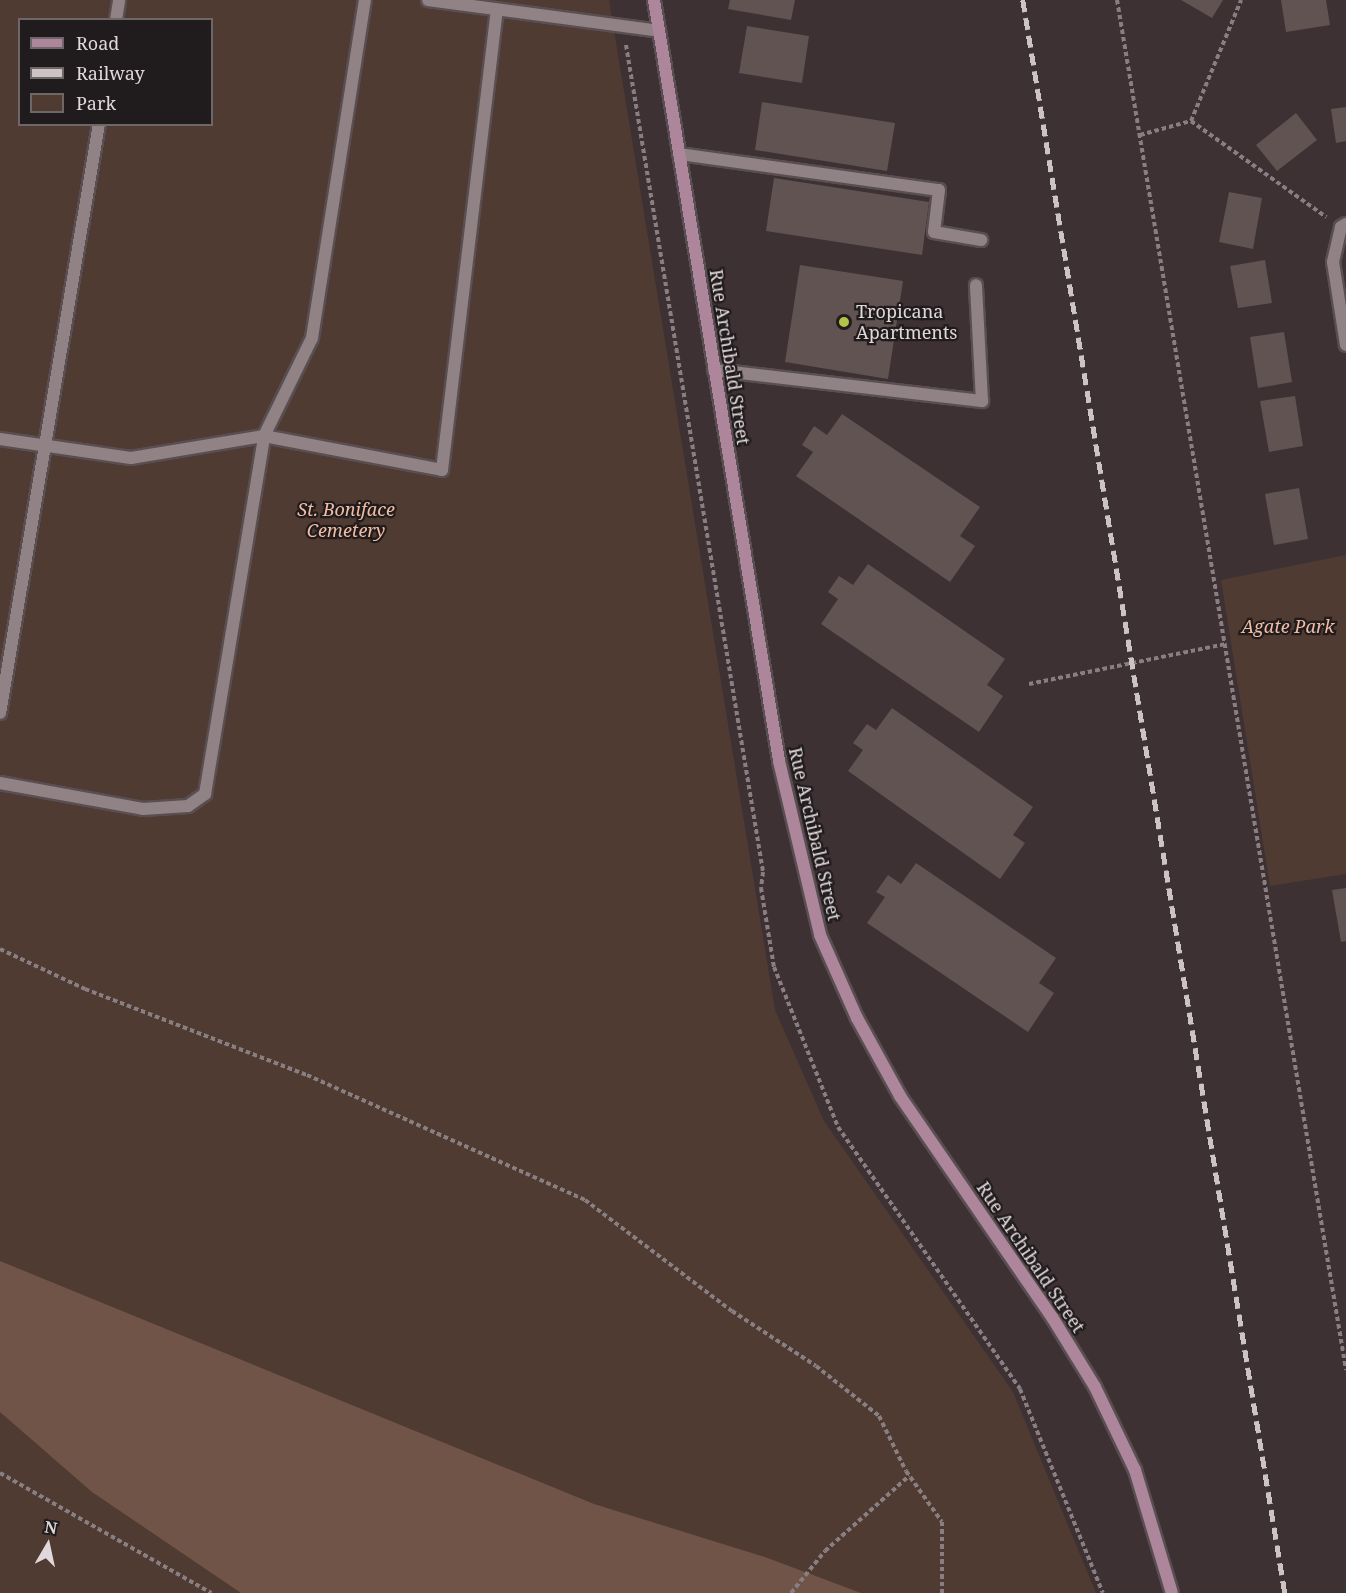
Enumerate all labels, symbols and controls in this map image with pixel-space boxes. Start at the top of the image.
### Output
legend [18,18,213,126]
text: Road [76,31,119,55]
text: Railway [76,61,145,85]
text: Park [76,91,116,115]
street label: Rue Archibald Street [705,268,755,446]
place label: Tropicana Apartments [856,301,957,344]
marker: Tropicana Apartments [837,315,851,329]
park label: St. Boniface Cemetery [297,499,395,542]
park label: Agate Park [1241,615,1335,637]
street label: Rue Archibald Street [785,745,845,923]
street label: Rue Archibald Street [972,1177,1090,1337]
north arrow [18,1515,78,1575]
text: N [43,1515,59,1539]

